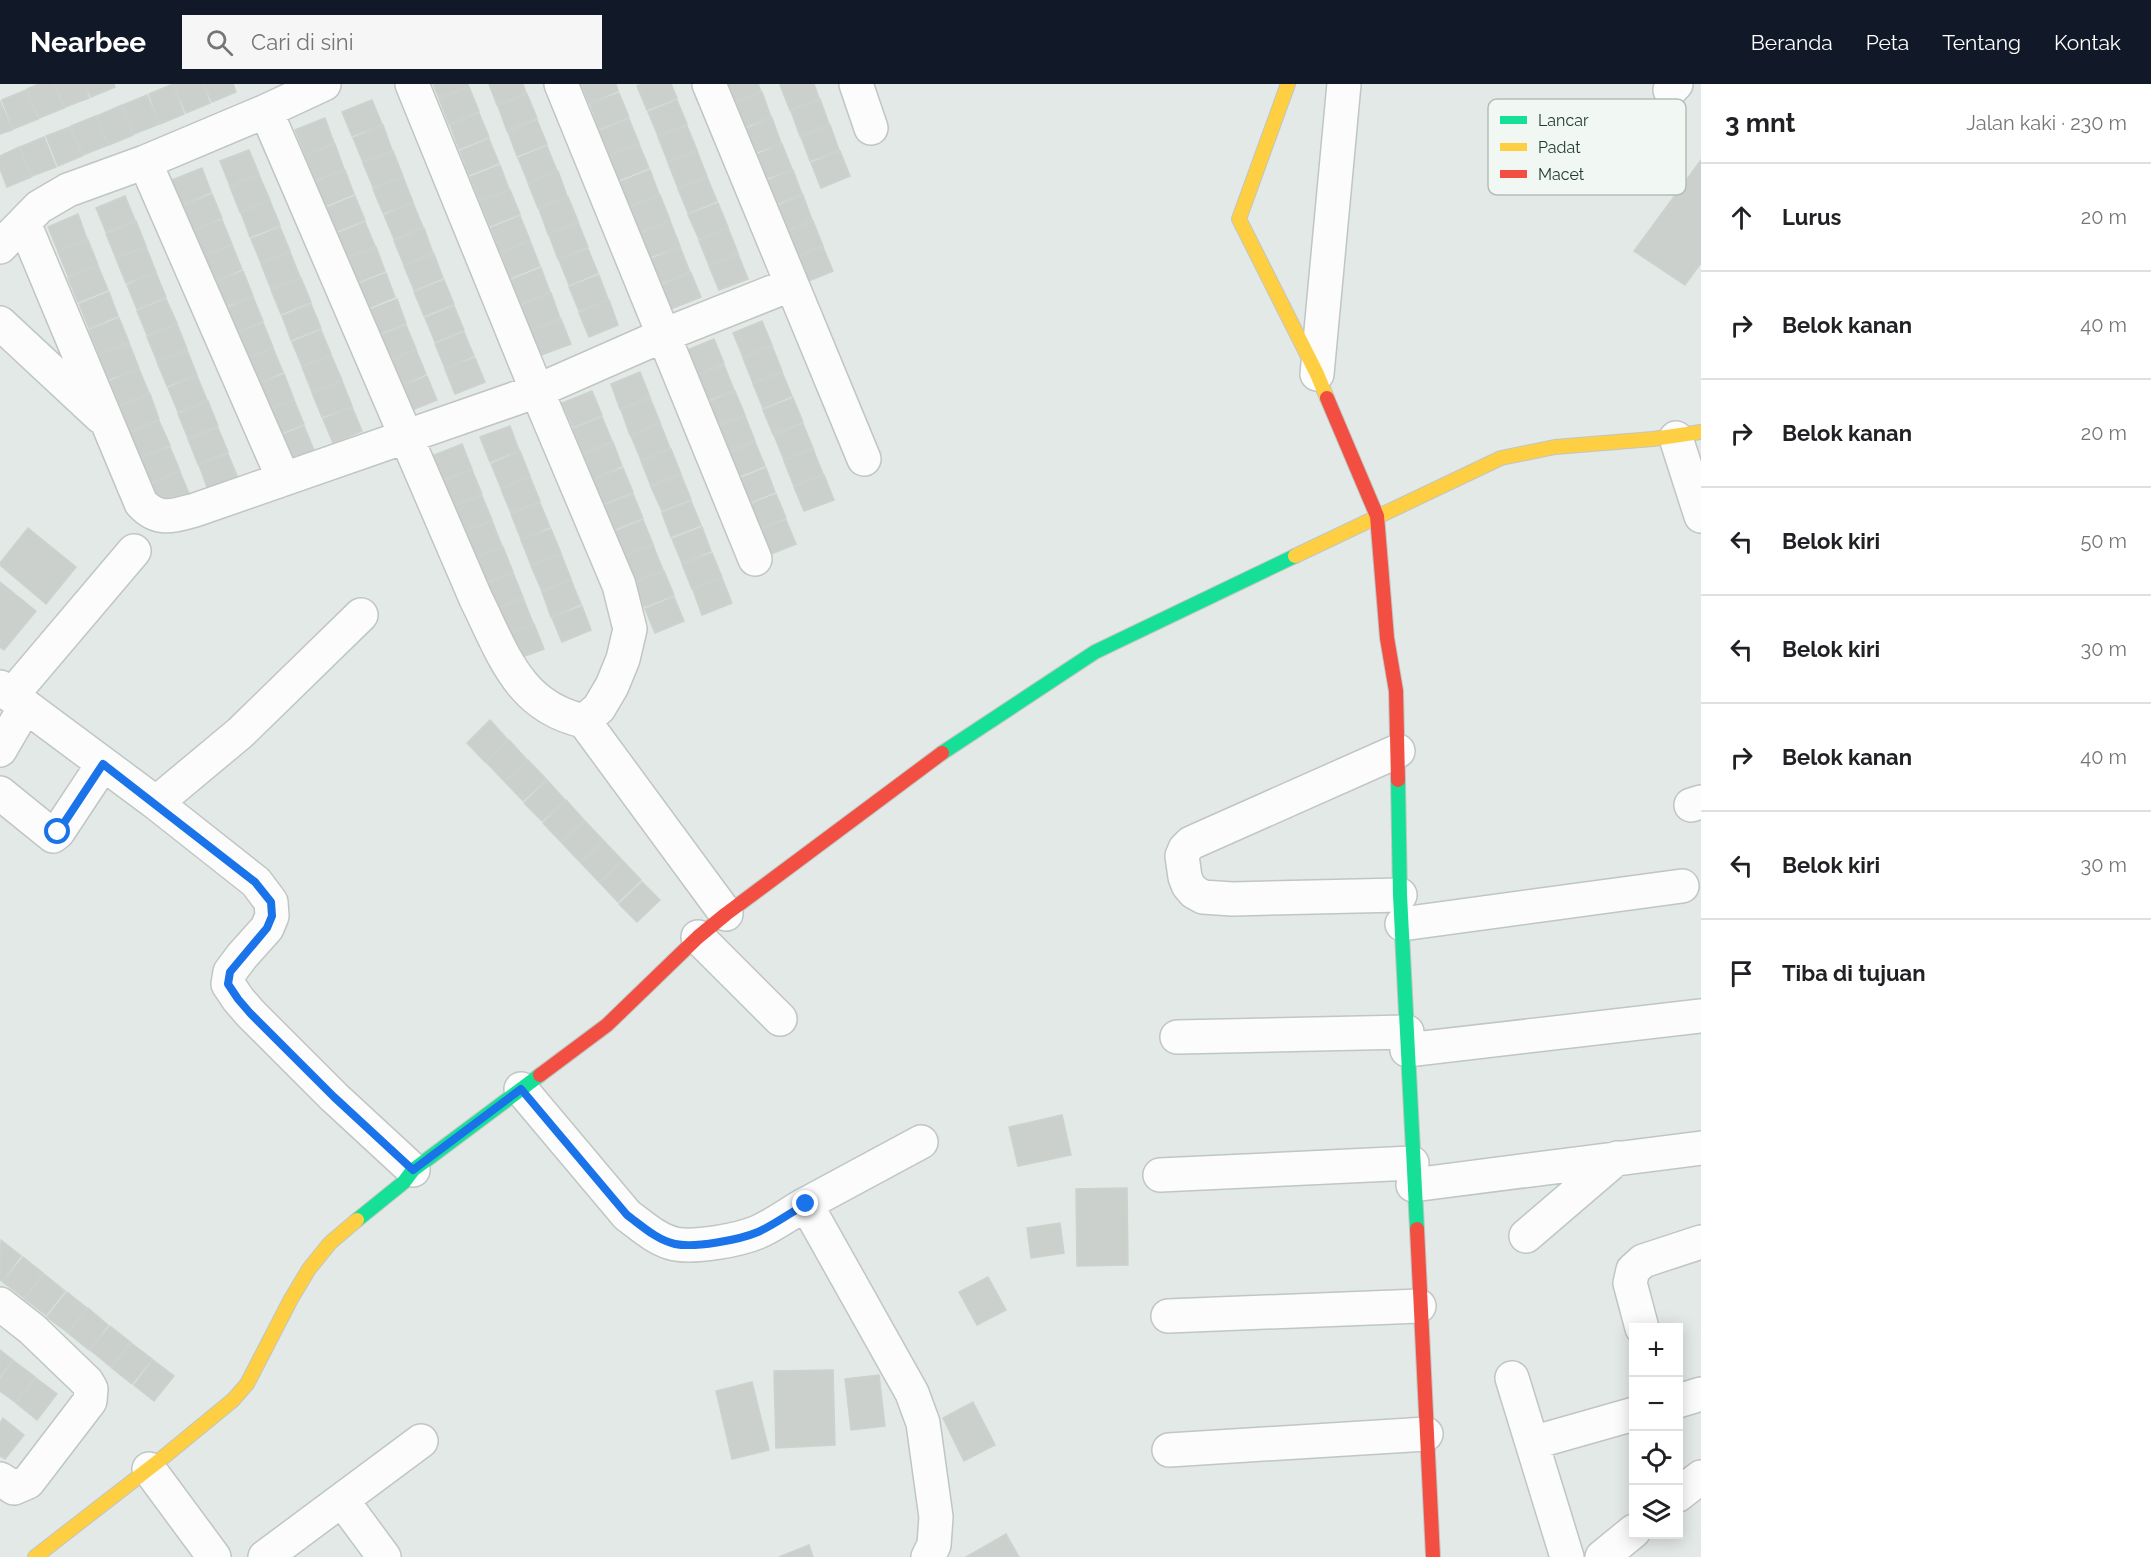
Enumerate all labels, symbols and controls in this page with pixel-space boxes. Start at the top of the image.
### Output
search box [182,15,602,69]
text: Nearbee [30,26,146,59]
icon: search [203,26,236,59]
text: Cari di sini [251,29,353,55]
text: Beranda [1751,30,1833,55]
text: Peta [1866,30,1909,55]
text: Tentang [1942,30,2021,55]
text: Kontak [2054,30,2121,55]
legend [1488,99,1686,195]
text: 3 mnt [1725,108,1796,138]
text: Lancar [1538,111,1589,130]
text: Jalan kaki · 230 m [1966,111,2127,135]
text: Padat [1538,138,1581,157]
text: Macet [1538,165,1585,184]
icon: ahead [1725,201,1758,234]
text: Lurus [1782,204,1841,230]
text: 20 m [2081,205,2127,229]
icon: right [1725,309,1758,342]
text: Belok kanan [1782,312,1912,338]
text: 40 m [2080,313,2127,337]
icon: right [1725,417,1758,450]
text: Belok kanan [1782,420,1912,446]
text: 20 m [2081,421,2127,445]
icon: left [1725,525,1758,558]
text: Belok kiri [1782,528,1880,554]
text: 50 m [2080,529,2127,553]
icon: left [1725,633,1758,666]
text: Belok kiri [1782,636,1880,662]
text: 30 m [2081,637,2127,661]
icon: right [1725,741,1758,774]
text: Belok kanan [1782,744,1912,770]
text: 40 m [2080,745,2127,769]
route start [44,818,70,844]
icon: left [1725,849,1758,882]
text: Belok kiri [1782,852,1880,878]
text: 30 m [2081,853,2127,877]
icon: arrive [1725,957,1758,990]
text: Tiba di tujuan [1782,960,1925,986]
route end [792,1190,818,1216]
map controls [1629,1323,1683,1539]
button: + [1629,1323,1683,1377]
button: − [1629,1377,1683,1431]
button: locate [1629,1431,1683,1485]
button: layers [1629,1485,1683,1539]

